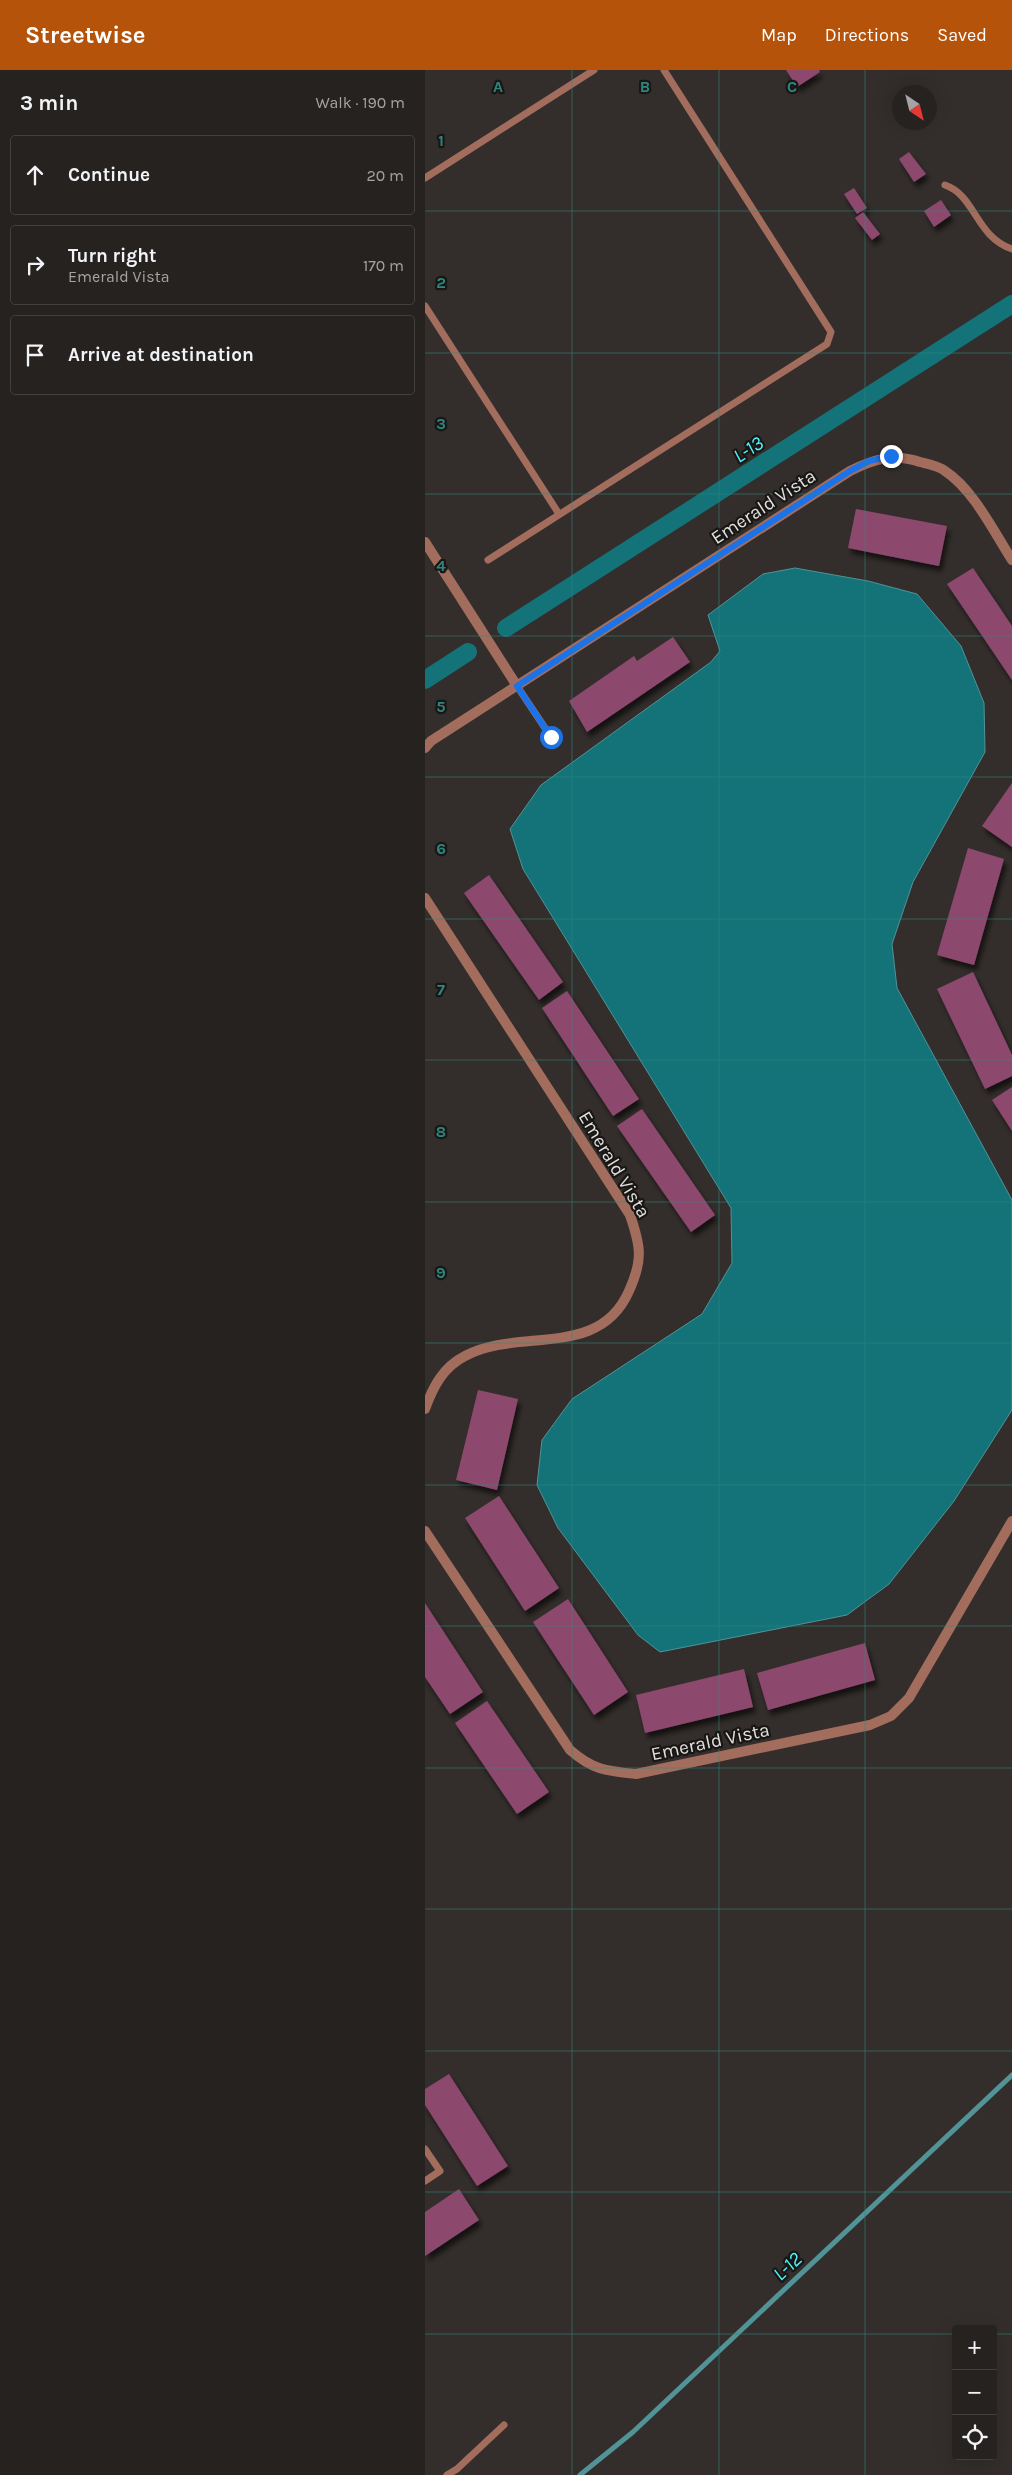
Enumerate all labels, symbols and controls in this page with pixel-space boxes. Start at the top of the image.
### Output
text: Streetwise [25,21,146,49]
text: Map [761,24,797,46]
text: Directions [825,24,909,46]
text: Saved [937,24,987,46]
text: A [493,77,503,96]
text: B [640,77,650,96]
text: C [787,77,797,96]
north arrow [892,85,937,130]
text: 3 min [20,91,78,115]
text: Walk · 190 m [316,93,405,112]
text: 1 [438,131,444,150]
icon: ahead [21,161,49,189]
text: Continue [68,164,150,186]
text: 20 m [366,166,404,185]
text: Turn right [68,245,157,267]
icon: right [21,251,49,279]
text: 170 m [363,256,404,275]
text: Emerald Vista [68,267,170,286]
text: 2 [436,273,446,292]
icon: arrive [21,341,49,369]
text: Arrive at destination [68,344,254,366]
text: 3 [436,414,446,433]
water label: L-13 [729,431,768,468]
route end [880,445,903,468]
street label: Emerald Vista [707,465,820,549]
text: 4 [436,556,446,575]
text: 5 [436,697,446,716]
route start [540,726,563,749]
text: 6 [436,839,446,858]
text: 7 [437,980,445,999]
street label: Emerald Vista [574,1107,655,1222]
text: 8 [436,1122,446,1141]
text: 9 [436,1263,446,1282]
street label: Emerald Vista [649,1719,771,1765]
water label: L-12 [768,2247,807,2285]
map controls [952,2325,997,2460]
button: + [952,2325,997,2370]
button: − [952,2370,997,2415]
button: locate [952,2415,997,2460]

